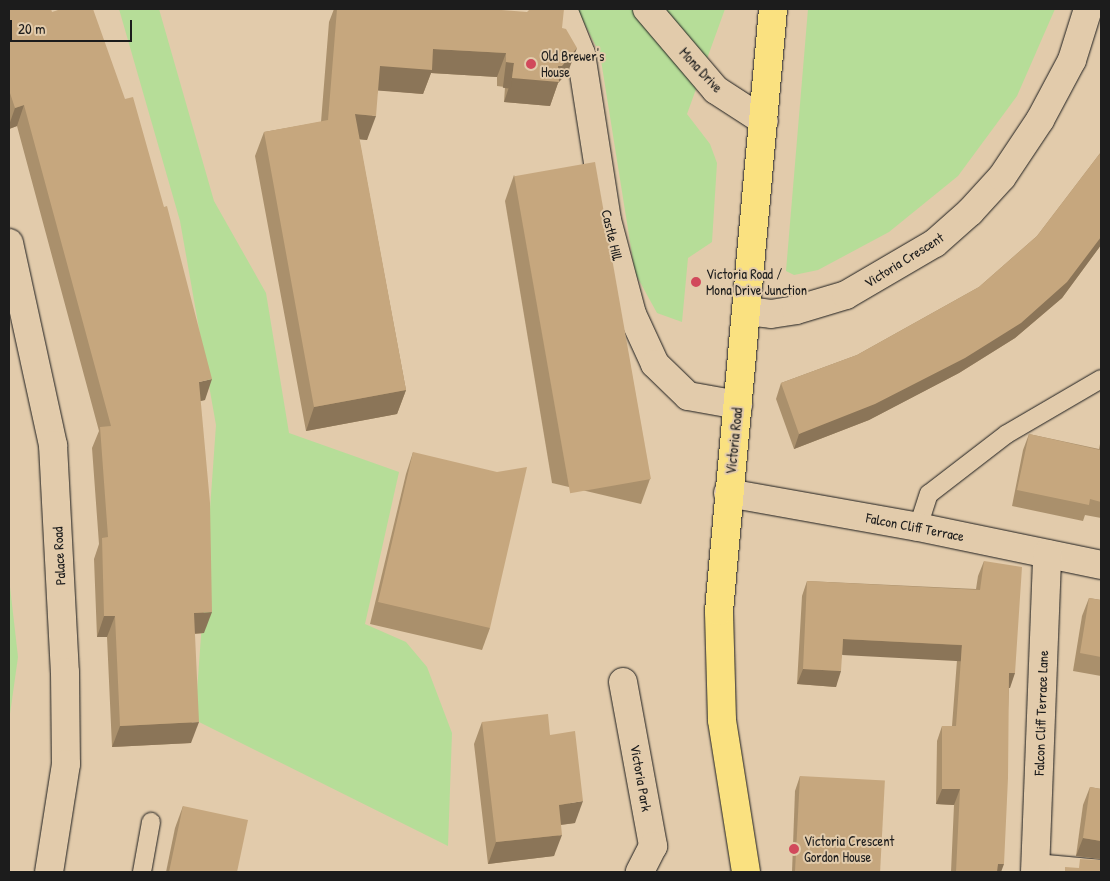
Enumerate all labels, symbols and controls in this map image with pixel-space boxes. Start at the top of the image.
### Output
scale bar [12,10,135,42]
text: 20 m [18,18,45,39]
street label: Mona Drive [676,44,726,96]
place label: Old Brewer's House [541,48,604,80]
marker: Old Brewer's House [525,58,537,70]
street label: Castle Hill [598,208,626,262]
street label: Victoria Crescent [861,229,947,291]
place label: Victoria Road / Mona Drive Junction [706,266,807,298]
marker: Victoria Road / Mona Drive Junction [690,276,702,288]
street label: Victoria Road [722,407,746,475]
street label: Falcon Cliff Terrace [865,509,965,545]
street label: Palace Road [49,526,69,586]
street label: Falcon Cliff Terrace Lane [1030,650,1052,776]
street label: Victoria Park [627,743,655,813]
place label: Victoria Crescent Gordon House [804,833,894,866]
marker: Victoria Crescent Gordon House [788,843,800,855]

